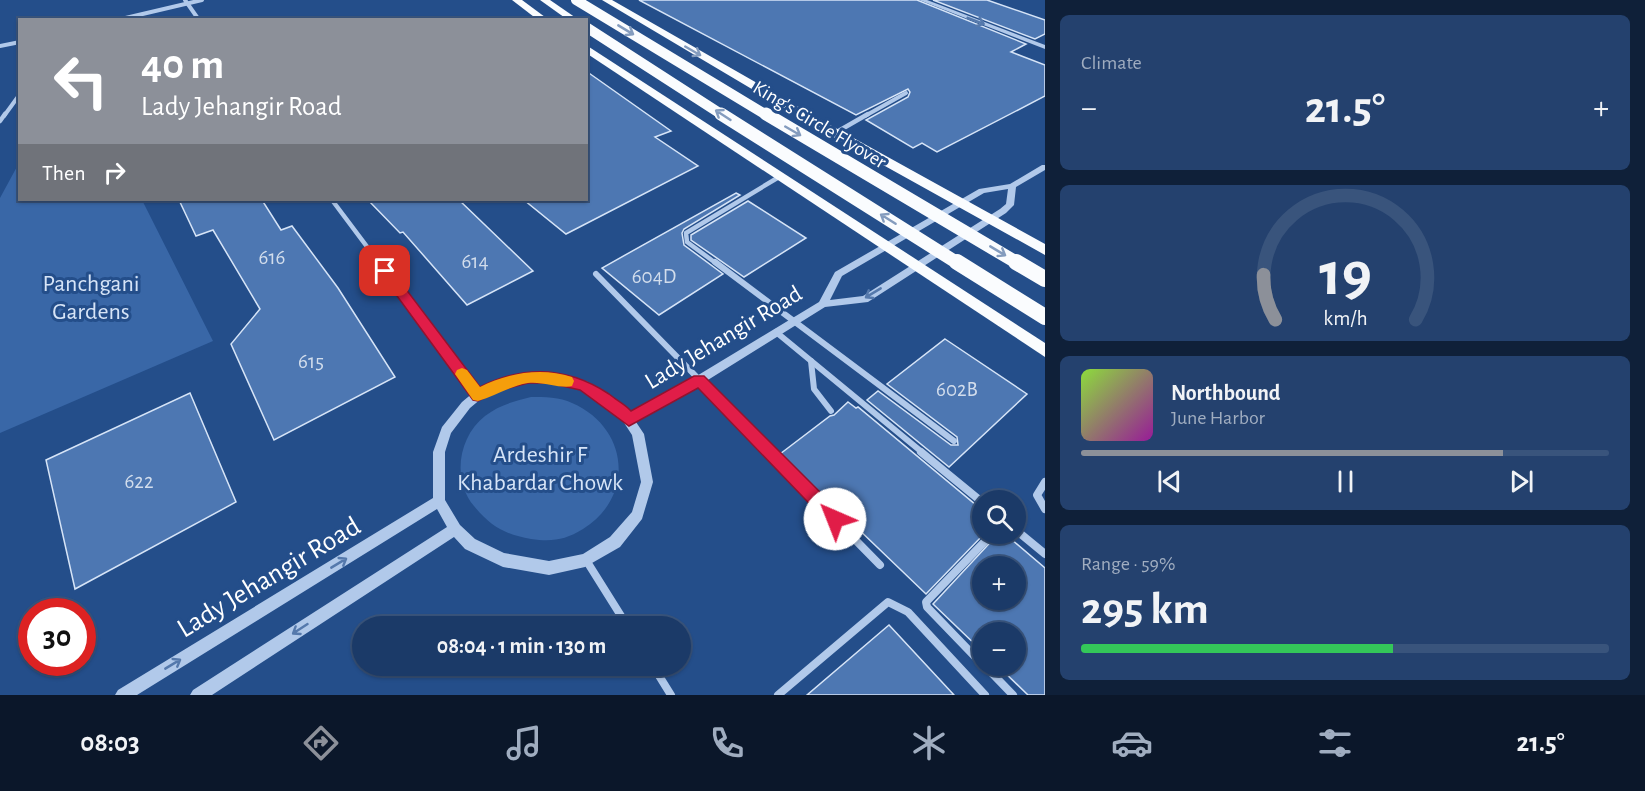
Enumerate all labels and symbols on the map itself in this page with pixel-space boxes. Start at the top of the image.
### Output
one-way arrow [967,16,985,27]
one-way arrow [617,25,634,37]
one-way arrow [684,45,701,57]
street label: King's Circle Flyover [749,77,890,173]
one-way arrow [715,109,732,122]
one-way arrow [784,126,801,138]
one-way arrow [880,213,897,226]
pin [359,245,410,296]
one-way arrow [989,245,1006,257]
house number: 616 [259,247,285,268]
house number: 614 [461,251,489,272]
house number: 604D [632,266,676,287]
park label: Panchgani Gardens [42,272,140,324]
street label: Lady Jehangir Road [641,282,806,394]
one-way arrow [865,288,882,300]
house number: 615 [298,351,324,372]
house number: 602B [936,379,978,400]
park label: Ardeshir F Khabardar Chowk [457,443,623,495]
house number: 622 [125,471,153,492]
position arrow [803,487,867,551]
street label: Lady Jehangir Road [173,512,365,643]
one-way arrow [330,556,347,568]
speed limit sign: 30 [18,598,96,676]
one-way arrow [292,624,309,636]
one-way arrow [164,658,181,670]

